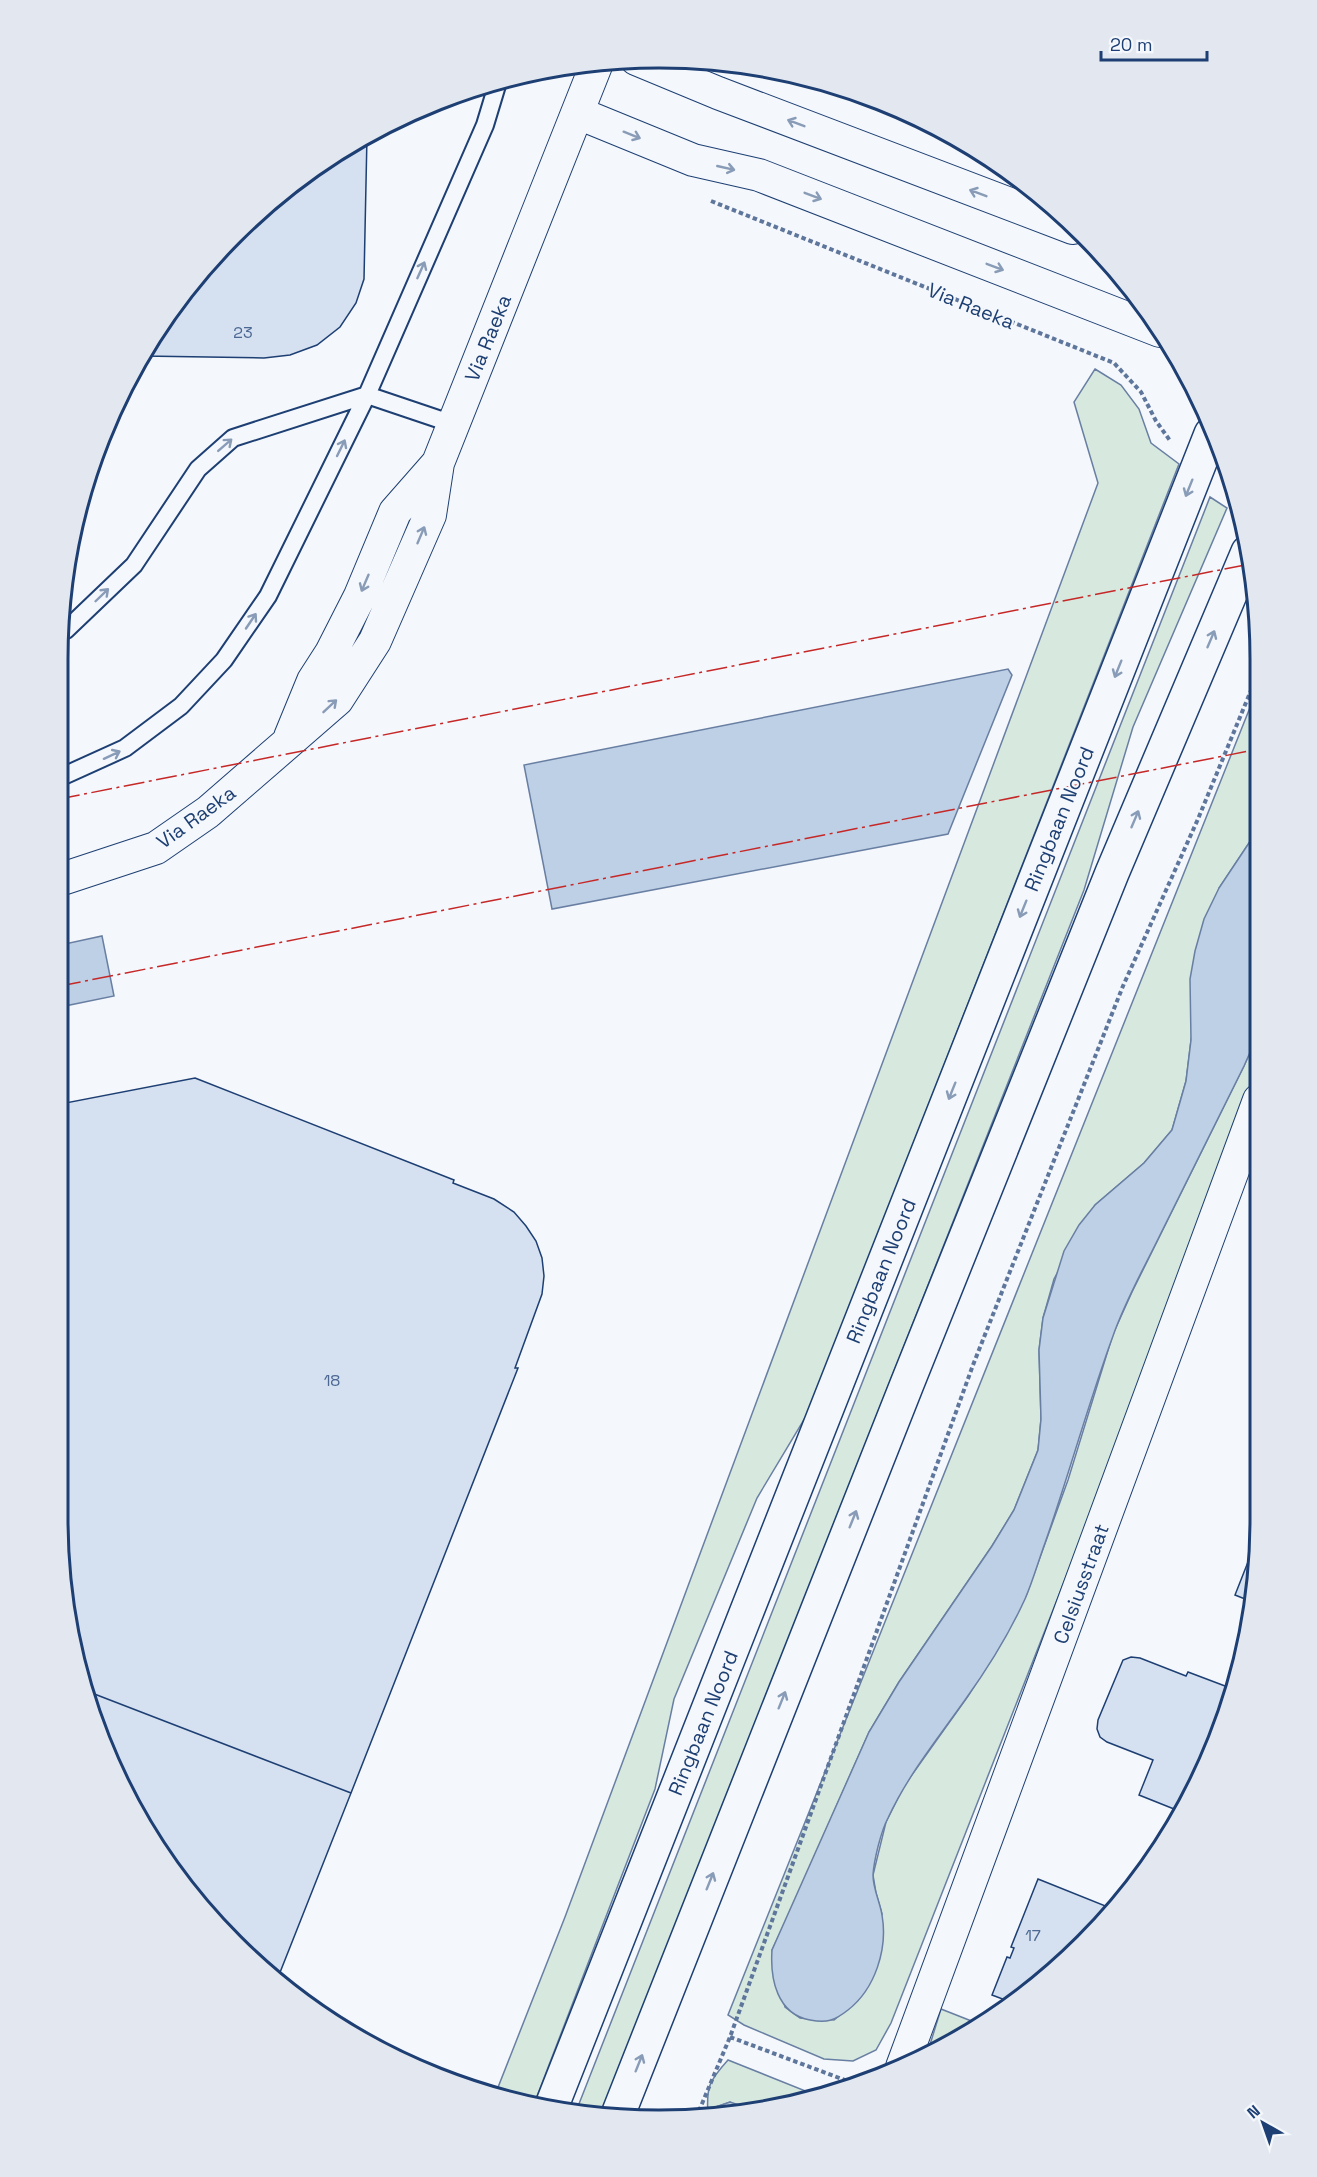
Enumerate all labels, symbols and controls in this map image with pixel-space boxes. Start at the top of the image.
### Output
scale bar [1101,24,1208,62]
text: 20 m [1110,33,1153,56]
one-way arrow [788,117,806,128]
one-way arrow [622,130,641,141]
one-way arrow [716,162,735,174]
one-way arrow [970,187,988,198]
one-way arrow [804,191,822,202]
one-way arrow [416,262,427,280]
one-way arrow [985,262,1004,273]
street label: Via Raeka [924,277,1018,335]
street label: Via Raeka [459,291,517,385]
house number: 23 [233,322,253,343]
one-way arrow [217,438,232,452]
one-way arrow [336,440,348,458]
one-way arrow [1183,478,1194,497]
one-way arrow [416,526,427,544]
one-way arrow [359,574,370,592]
one-way arrow [95,588,110,602]
one-way arrow [245,613,257,630]
one-way arrow [1205,631,1217,649]
one-way arrow [1112,660,1123,678]
one-way arrow [323,699,338,713]
street label: Ringbaan Noord [1018,743,1100,895]
one-way arrow [103,748,121,760]
street label: Via Raeka [151,780,241,854]
one-way arrow [1130,810,1141,829]
one-way arrow [1017,900,1028,918]
one-way arrow [945,1081,956,1100]
street label: Ringbaan Noord [840,1195,922,1347]
house number: 18 [324,1370,340,1391]
one-way arrow [849,1510,860,1528]
street label: Celsiusstraat [1047,1520,1115,1648]
street label: Ringbaan Noord [662,1647,744,1799]
one-way arrow [777,1691,788,1710]
one-way arrow [705,1873,716,1891]
house number: 17 [1025,1925,1041,1946]
one-way arrow [634,2054,645,2073]
north arrow [1233,2093,1293,2153]
text: N [1243,2100,1265,2123]

